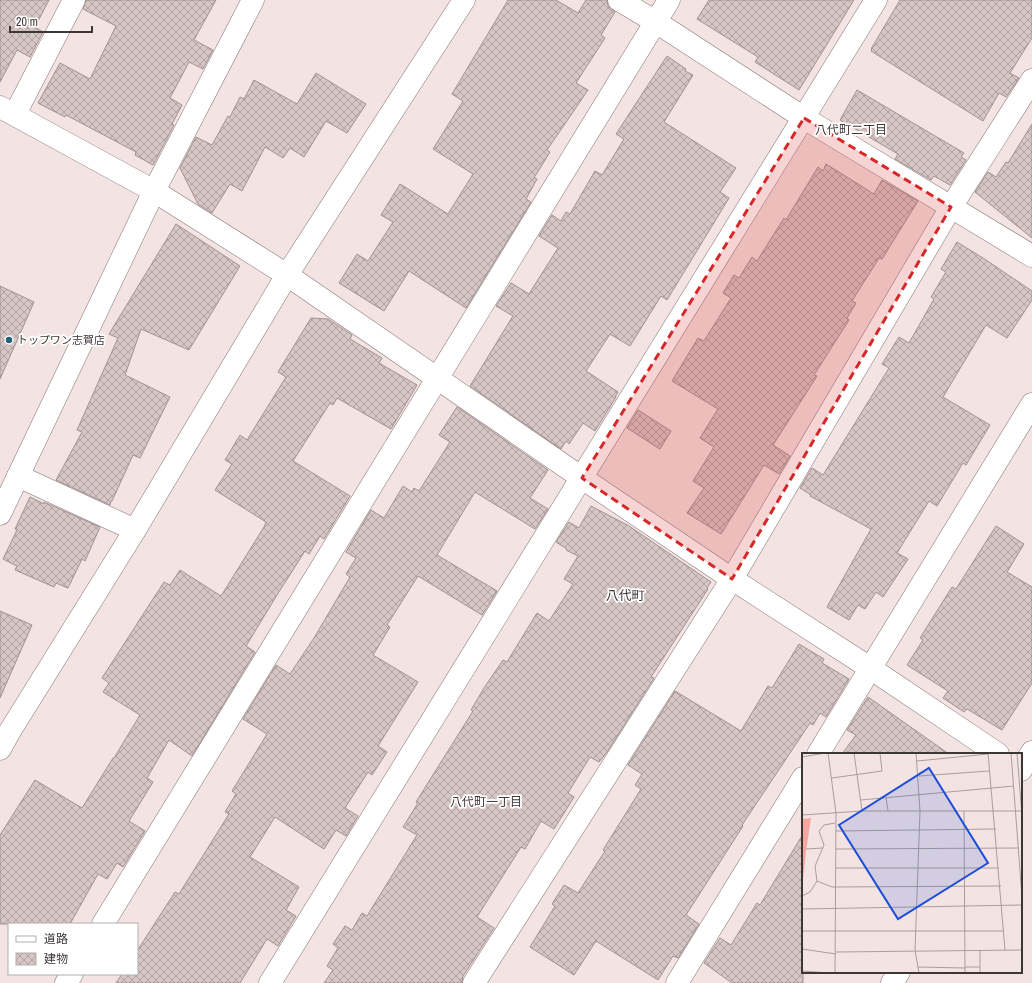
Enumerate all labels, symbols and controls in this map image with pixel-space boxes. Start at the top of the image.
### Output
scale bar [10,8,92,34]
text: 20 m [16,14,38,30]
district label: 八代町二丁目 [815,122,887,138]
place label: トップワン志賀店 [17,333,105,347]
marker: トップワン志賀店 [4,335,14,345]
district label: 八代町 [605,587,645,604]
inset map [802,753,1022,973]
district label: 八代町一丁目 [450,794,522,810]
legend [8,923,138,975]
text: 道路 [44,931,68,947]
text: 建物 [44,951,68,967]

